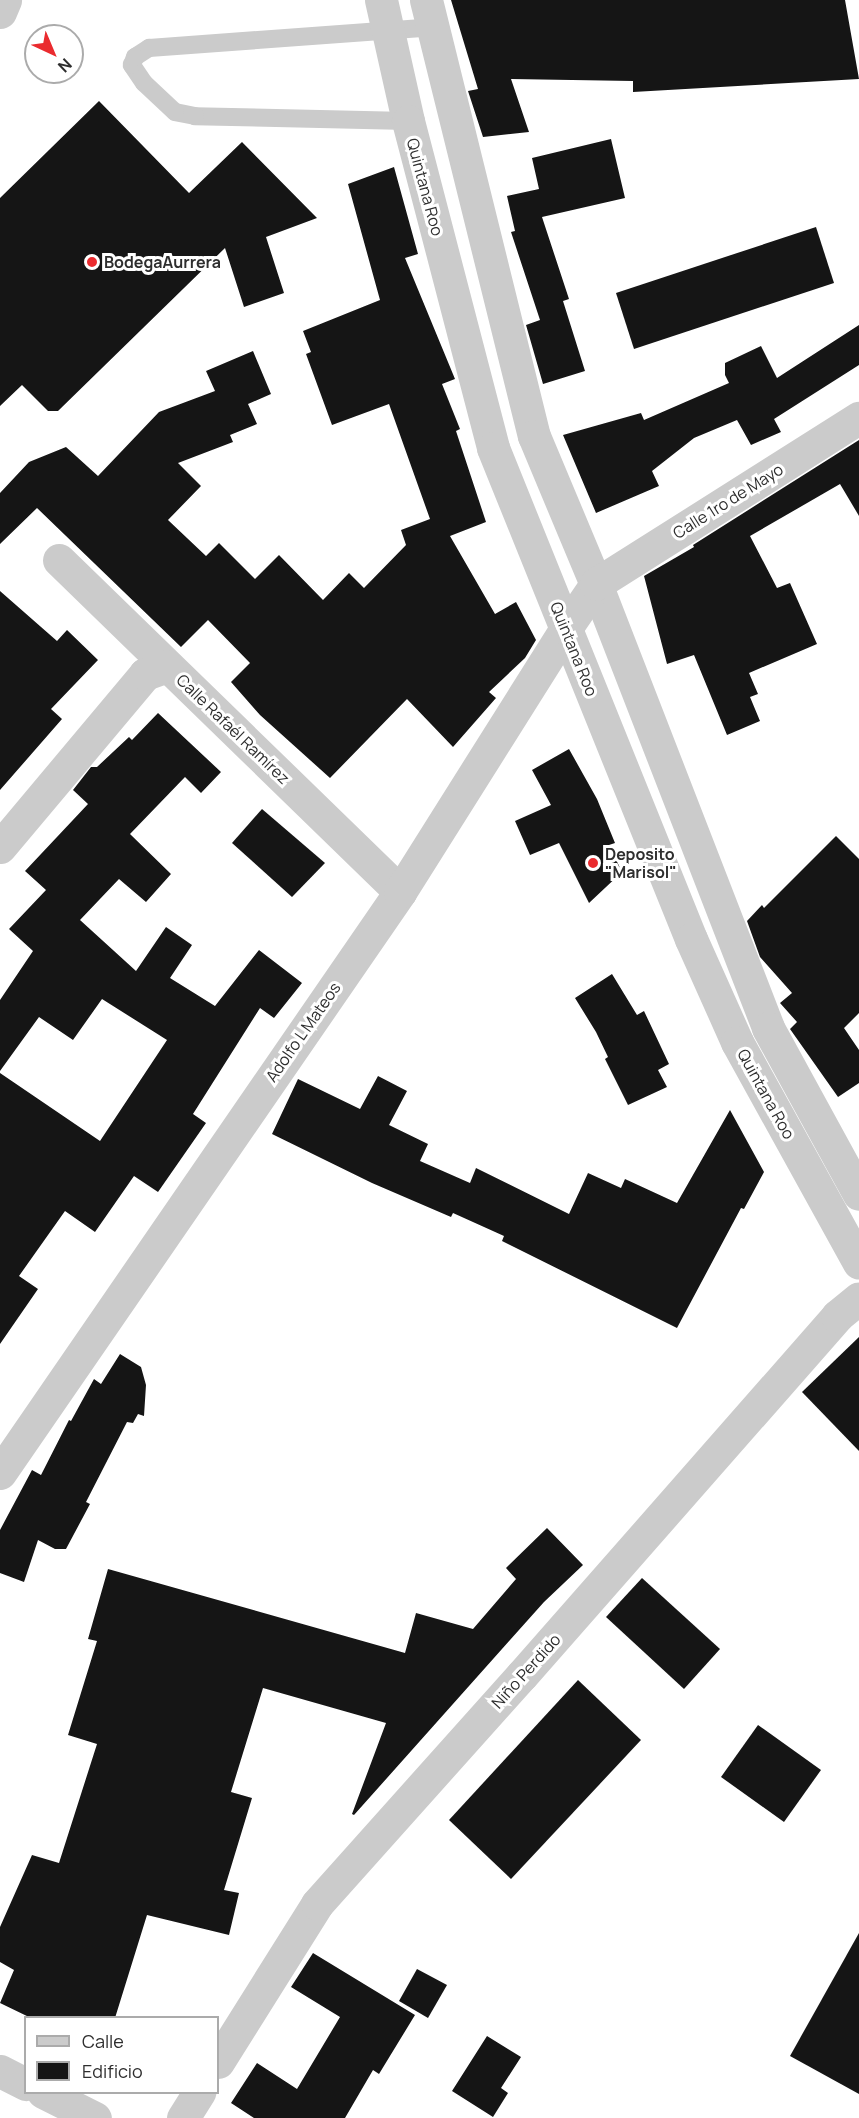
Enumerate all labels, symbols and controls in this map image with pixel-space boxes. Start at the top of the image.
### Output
north arrow [24,24,84,84]
text: N [53,54,77,77]
street label: Quintana Roo [403,136,447,238]
place label: BodegaAurrera [104,252,221,272]
marker: BodegaAurrera [85,255,99,269]
street label: Calle 1ro de Mayo [669,459,787,543]
street label: Quintana Roo [546,599,602,699]
street label: Calle Rafaél Ramírez [173,670,293,788]
place label: Deposito "Marisol" [605,844,677,882]
marker: Deposito "Marisol" [586,856,600,870]
street label: Adolfo L Mateos [261,978,345,1086]
street label: Quintana Roo [733,1046,799,1142]
street label: Niño Perdido [488,1630,564,1712]
legend [24,2016,219,2094]
text: Calle [82,2029,124,2053]
text: Edificio [82,2059,143,2083]

